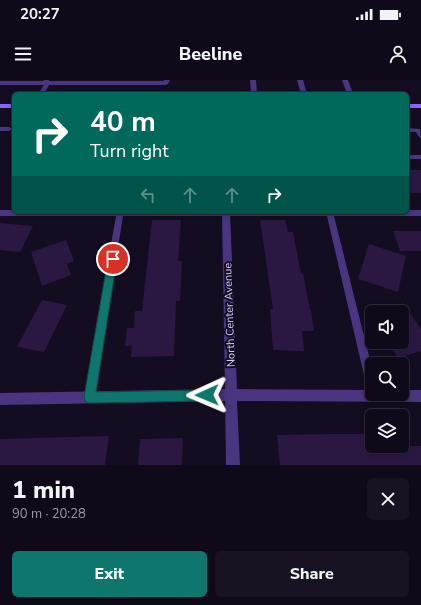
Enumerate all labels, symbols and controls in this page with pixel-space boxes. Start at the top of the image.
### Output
text: 20:27 [20,4,60,24]
text: Beeline [179,42,242,66]
icon: menu [12,43,34,65]
icon: person [387,43,409,65]
text: 40 m [90,103,156,141]
icon: right [24,108,76,160]
text: Turn right [90,139,169,163]
icon: left [137,184,159,206]
icon: ahead [179,184,201,206]
icon: ahead [221,184,243,206]
icon: right [263,184,285,206]
pin [96,242,130,276]
icon: arrive [102,248,124,270]
street label: North Center Avenue [220,262,239,367]
map controls [365,305,409,453]
button: sound [365,305,409,349]
button: search [365,357,409,401]
position arrow [186,374,228,416]
button: layers [365,409,409,453]
text: 1 min [12,474,75,506]
button: close [367,478,409,520]
text: 90 m · 20:28 [12,505,86,523]
button: Exit [12,551,207,597]
button: Share [215,551,409,597]

